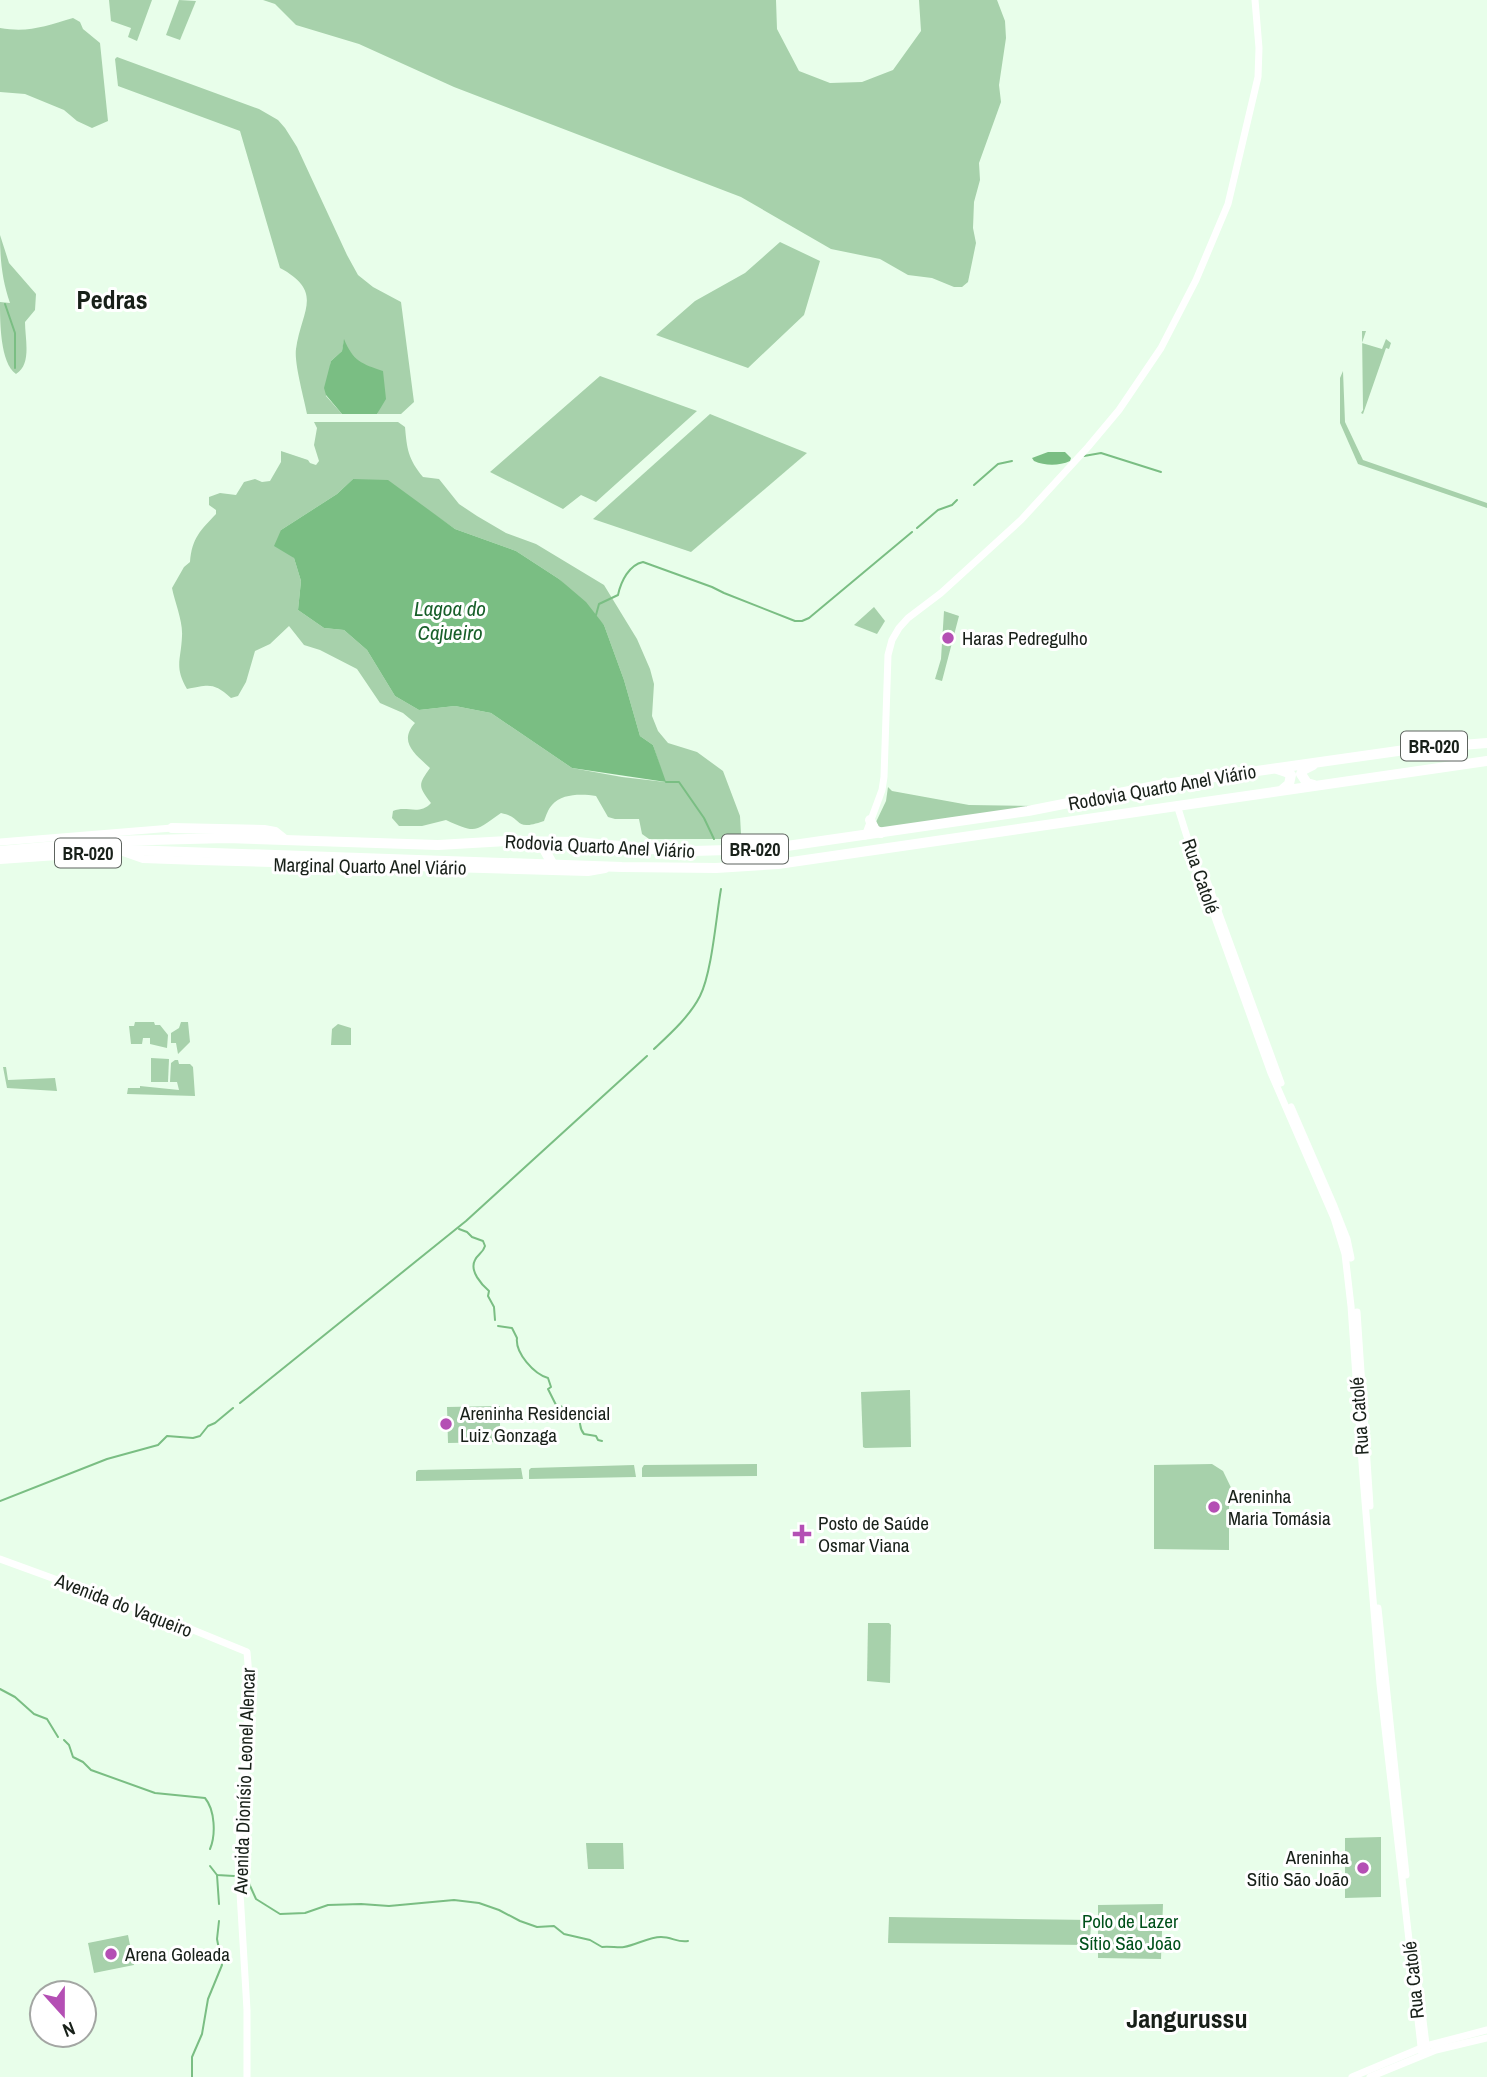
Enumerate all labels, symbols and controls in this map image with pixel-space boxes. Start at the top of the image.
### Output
district label: Pedras [76,282,148,317]
water label: Lagoa do Cajueiro [414,594,486,647]
place label: Haras Pedregulho [962,625,1088,651]
marker: Haras Pedregulho [940,630,956,646]
road number: BR-020 [1401,732,1467,760]
street label: Rodovia Quarto Anel Viário [1066,758,1258,816]
street label: Rodovia Quarto Anel Viário [504,828,696,864]
road number: BR-020 [722,834,788,864]
street label: Rua Catolé [1176,835,1226,917]
road number: BR-020 [55,838,121,868]
street label: Marginal Quarto Anel Viário [273,851,467,881]
street label: Rua Catolé [1343,1376,1375,1456]
place label: Areninha Residencial Luiz Gonzaga [459,1400,610,1448]
marker: Areninha Residencial Luiz Gonzaga [438,1416,454,1432]
place label: Areninha Maria Tomásia [1227,1483,1331,1531]
marker: Areninha Maria Tomásia [1206,1499,1222,1515]
place label: Posto de Saúde Osmar Viana [818,1510,929,1558]
marker: Posto de Saúde Osmar Viana [792,1524,812,1544]
street label: Avenida do Vaqueiro [51,1567,196,1643]
street label: Avenida Dionísio Leonel Alencar [227,1666,261,1896]
place label: Areninha Sítio São João [1247,1844,1349,1892]
marker: Areninha Sítio São João [1355,1860,1371,1876]
park label: Polo de Lazer Sítio São João [1079,1908,1181,1956]
street label: Rua Catolé [1396,1940,1430,2020]
place label: Arena Goleada [124,1941,230,1967]
marker: Arena Goleada [103,1946,119,1962]
north arrow [28,1979,98,2049]
district label: Jangurussu [1127,2001,1247,2036]
text: N [59,2016,79,2044]

